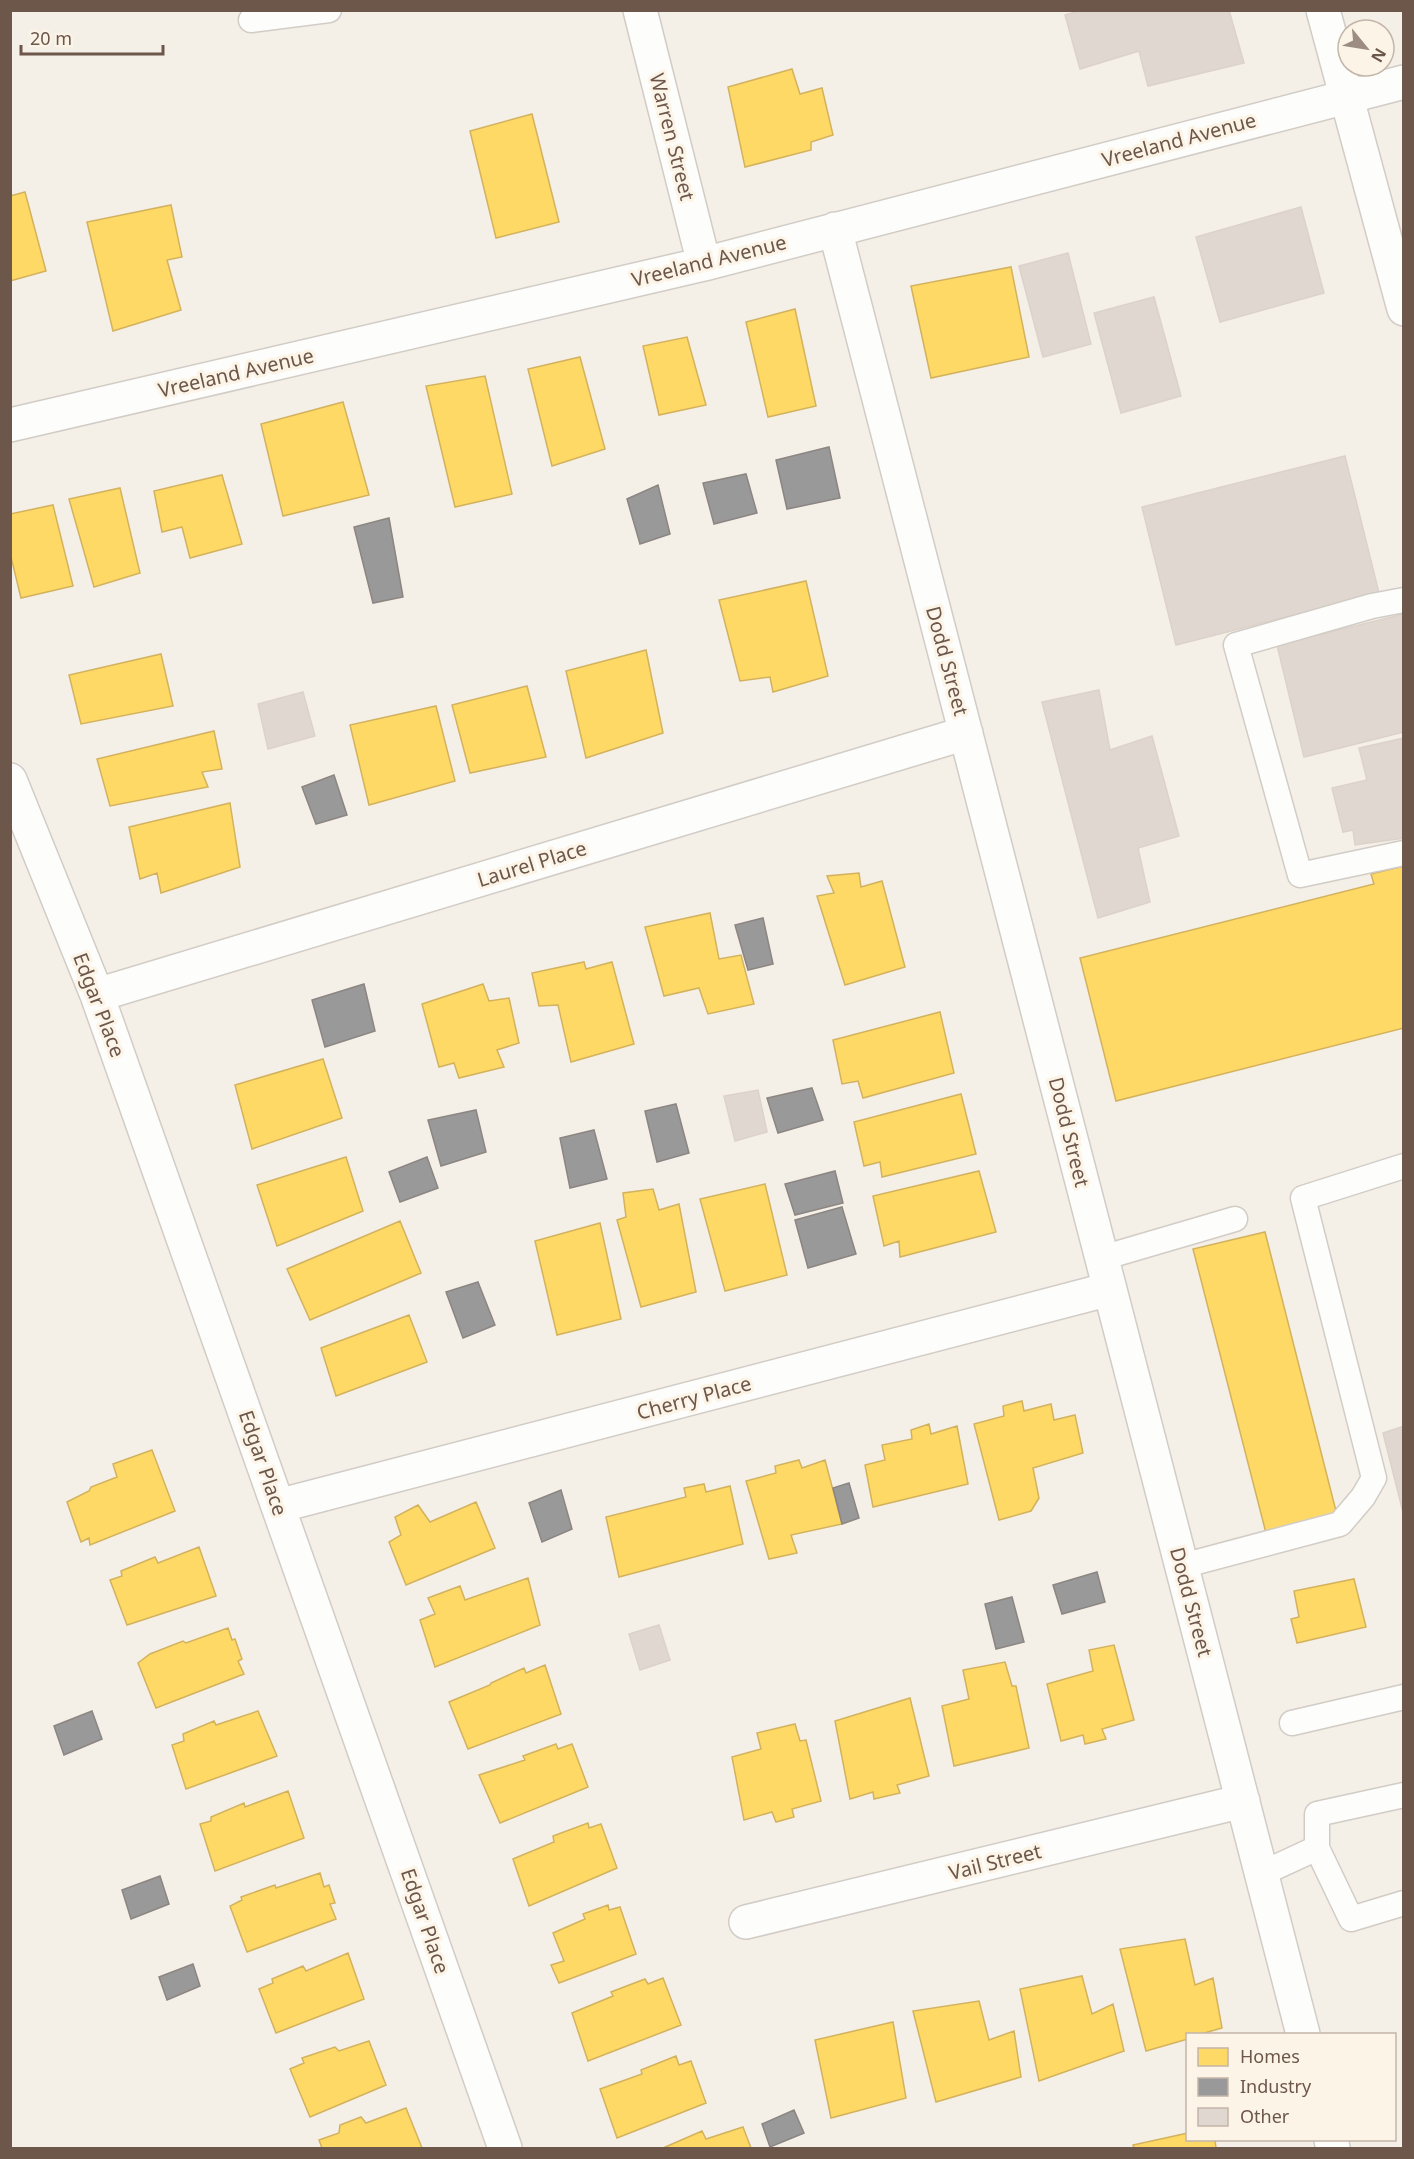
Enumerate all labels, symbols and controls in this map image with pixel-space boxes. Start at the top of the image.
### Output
scale bar [21,18,164,56]
north arrow [1336,18,1396,78]
text: 20 m [30,26,72,50]
text: N [1366,44,1392,67]
street label: Warren Street [644,70,701,203]
street label: Vreeland Avenue [1099,106,1259,173]
street label: Vreeland Avenue [629,228,789,293]
street label: Vreeland Avenue [156,342,316,404]
street label: Dodd Street [920,603,975,719]
street label: Laurel Place [474,834,590,893]
street label: Edgar Place [67,949,132,1061]
street label: Dodd Street [1043,1074,1096,1190]
street label: Cherry Place [634,1369,754,1426]
street label: Edgar Place [233,1407,294,1519]
street label: Dodd Street [1164,1544,1219,1660]
street label: Vail Street [946,1837,1044,1886]
street label: Edgar Place [395,1865,456,1977]
legend [1186,2033,1396,2141]
text: Homes [1240,2044,1300,2068]
text: Industry [1240,2074,1312,2098]
text: Other [1240,2104,1290,2128]

